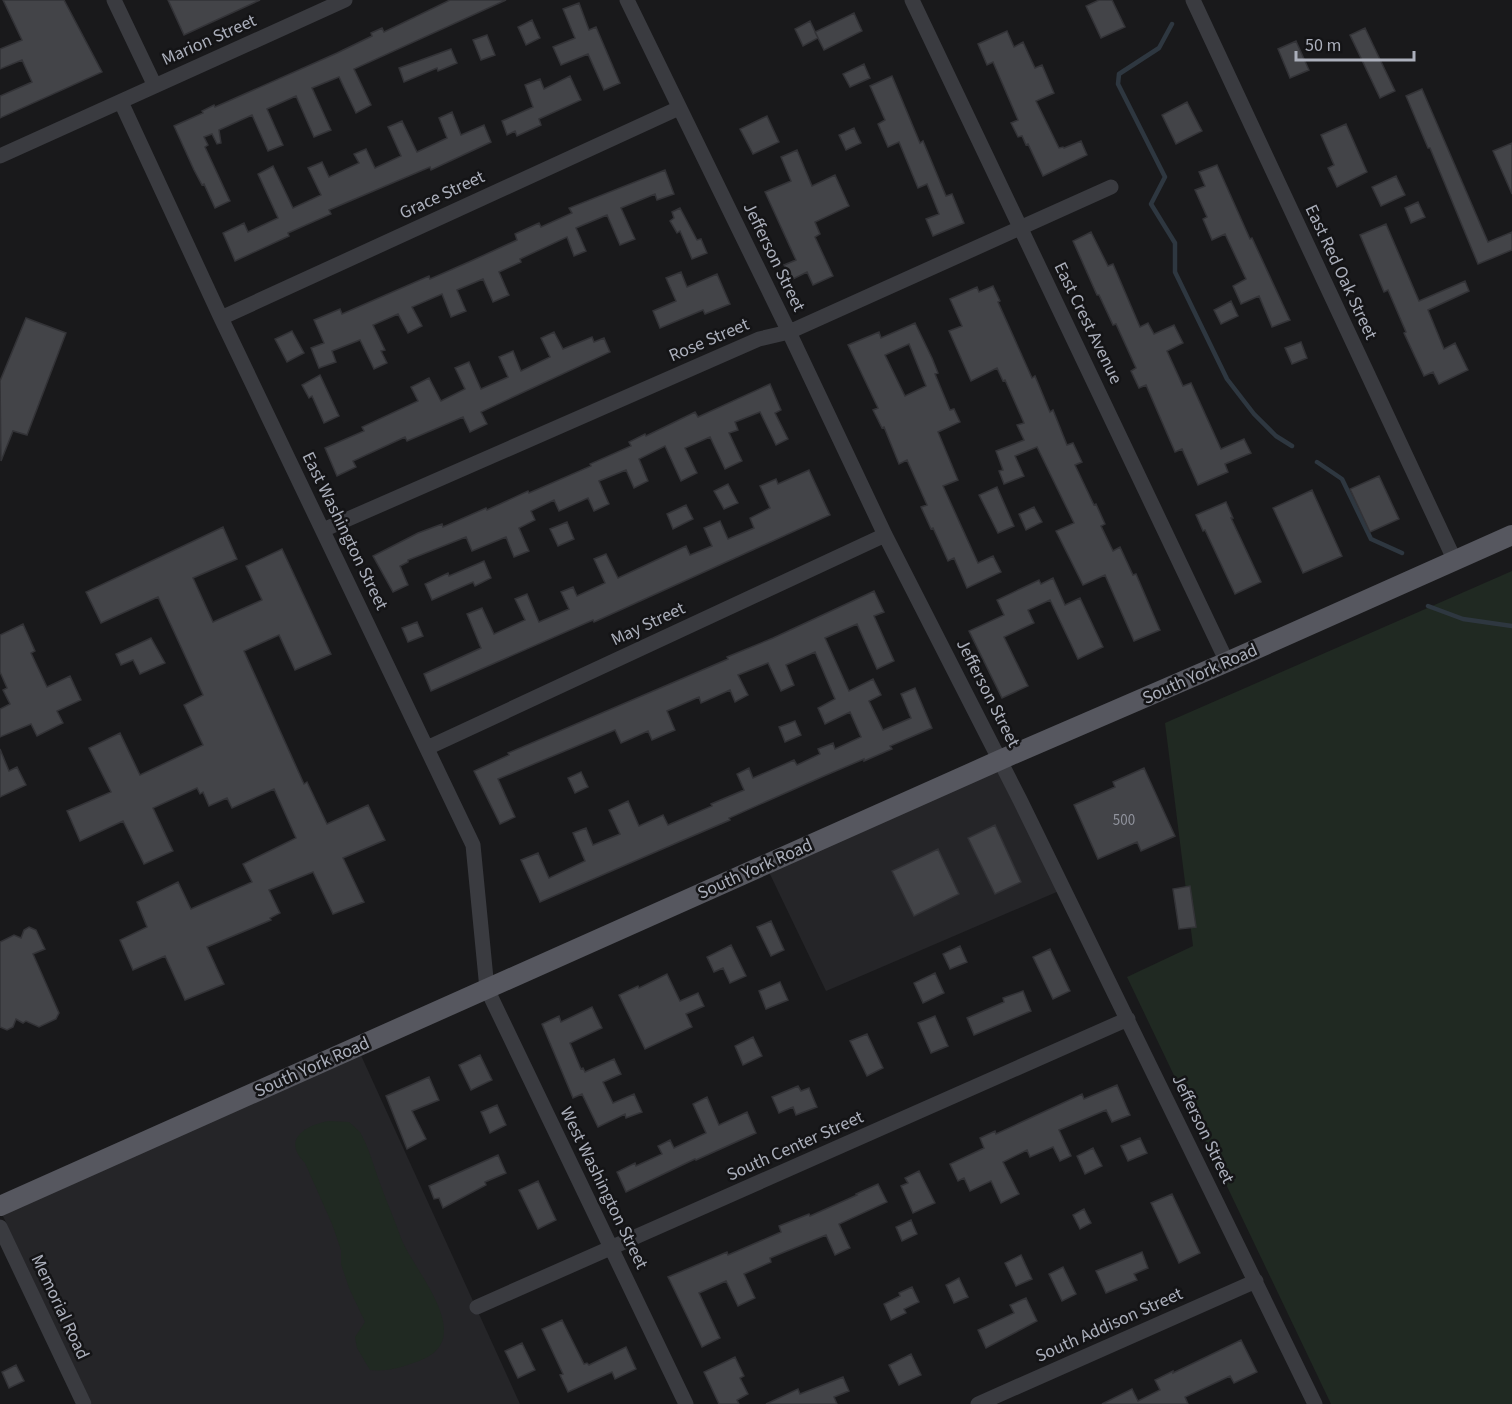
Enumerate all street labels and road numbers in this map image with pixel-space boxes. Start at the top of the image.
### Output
street label: Marion Street [158,8,260,72]
street label: Grace Street [395,164,489,226]
street label: Jefferson Street [737,198,811,316]
street label: East Red Oak Street [1299,200,1383,344]
street label: East Crest Avenue [1048,258,1128,388]
street label: Rose Street [665,312,753,368]
street label: East Washington Street [296,448,394,614]
street label: May Street [607,596,689,652]
street label: Jefferson Street [950,634,1026,752]
street label: South York Road [1138,637,1262,711]
street label: South York Road [693,832,817,906]
street label: South York Road [250,1030,374,1104]
street label: Jefferson Street [1166,1070,1240,1188]
street label: West Washington Street [554,1103,654,1273]
street label: South Center Street [723,1105,867,1187]
street label: Memorial Road [25,1250,95,1364]
street label: South Addison Street [1031,1281,1187,1369]

